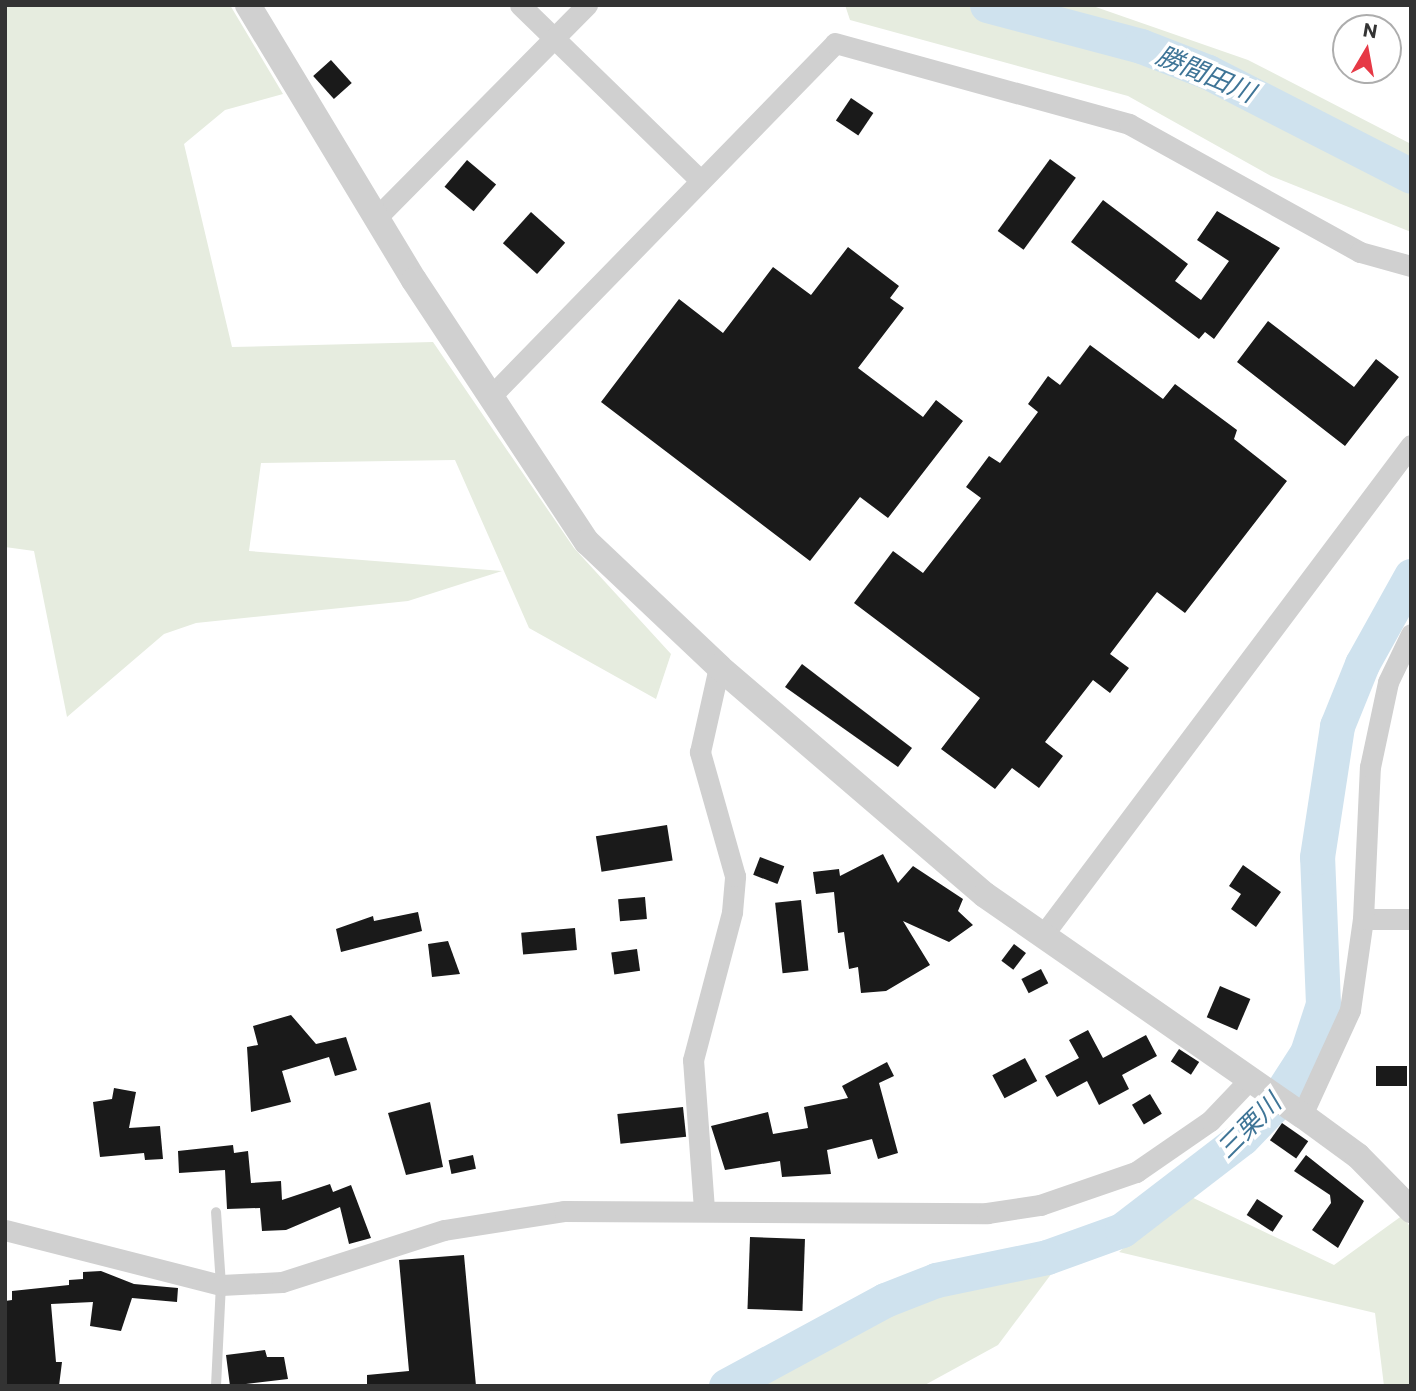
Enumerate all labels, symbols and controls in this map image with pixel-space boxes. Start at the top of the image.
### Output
north arrow [1332,14,1402,84]
text: N [1361,17,1379,42]
water label: 勝間田川 [1152,38,1260,108]
water label: 三栗川 [1209,1086,1287,1164]

